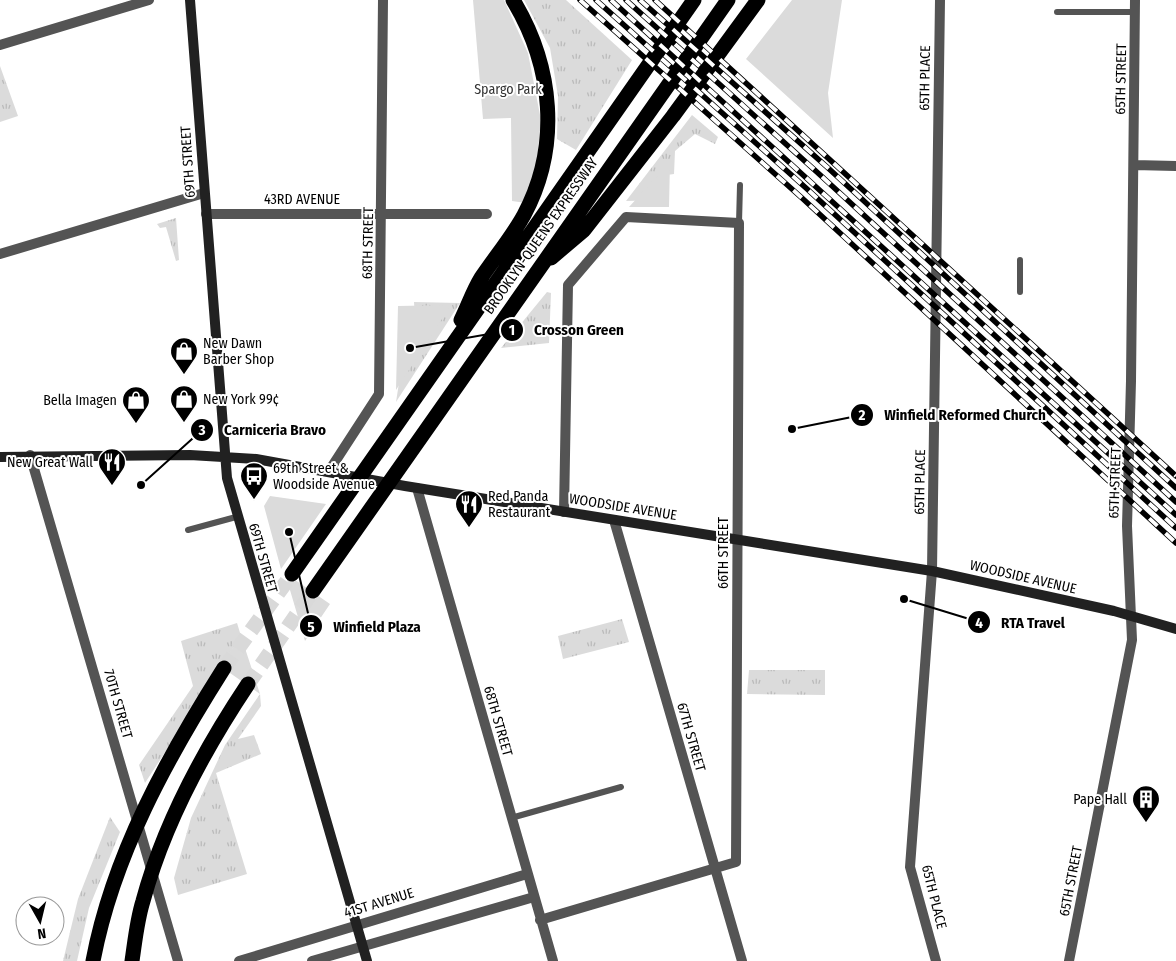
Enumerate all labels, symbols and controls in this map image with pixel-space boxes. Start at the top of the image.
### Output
street label: 65TH STREET [1112,43,1130,115]
street label: 65TH PLACE [916,45,934,111]
park label: Spargo Park [474,81,542,98]
street label: 69TH STREET [177,125,199,198]
street label: BROOKLYN-QUEENS EXPRESSWAY [480,154,602,318]
street label: 43RD AVENUE [264,191,340,208]
street label: 68TH STREET [359,206,377,279]
callout: Crosson Green [499,315,634,345]
text: 1 [509,321,515,339]
text: Crosson Green [534,321,624,339]
place label: New Dawn Barber Shop [203,335,274,368]
shop icon: New Dawn Barber Shop [169,336,199,375]
shop icon: New York 99¢ [169,384,199,423]
shop icon: Bella Imagen [121,385,151,424]
place label: New York 99¢ [203,391,279,408]
place label: Bella Imagen [43,392,117,409]
callout: Winfield Reformed Church [849,400,1056,430]
text: 2 [858,406,866,424]
text: Winfield Reformed Church [884,406,1046,424]
callout: Carniceria Bravo [189,415,336,445]
text: 3 [197,421,206,439]
text: Carniceria Bravo [224,421,326,439]
restaurant icon: New Great Wall [97,447,127,486]
street label: 65TH STREET [1105,447,1125,519]
street label: 65TH PLACE [911,449,929,515]
place label: New Great Wall [7,454,93,471]
place label: 69th Street & Woodside Avenue [273,460,375,493]
bus stop icon: 69th Street & Woodside Avenue [239,461,269,500]
place label: Red Panda Restaurant [488,488,551,521]
restaurant icon: Red Panda Restaurant [454,489,484,528]
street label: WOODSIDE AVENUE [568,490,679,524]
street label: 66TH STREET [715,517,732,589]
street label: 69TH STREET [245,521,281,595]
street label: WOODSIDE AVENUE [968,556,1078,598]
callout: RTA Travel [966,607,1075,637]
callout: Winfield Plaza [299,611,431,641]
text: 4 [975,614,983,632]
text: RTA Travel [1001,614,1066,632]
text: 5 [307,618,315,636]
text: Winfield Plaza [333,618,421,636]
street label: 70TH STREET [100,668,136,741]
street label: 68TH STREET [480,684,516,759]
street label: 67TH STREET [673,701,709,774]
building icon: Pape Hall [1131,784,1161,823]
place label: Pape Hall [1073,791,1127,808]
street label: 65TH STREET [1056,844,1086,918]
street label: 65TH PLACE [918,863,950,931]
street label: 41ST AVENUE [342,884,416,922]
north arrow [15,896,65,946]
text: N [36,924,47,942]

